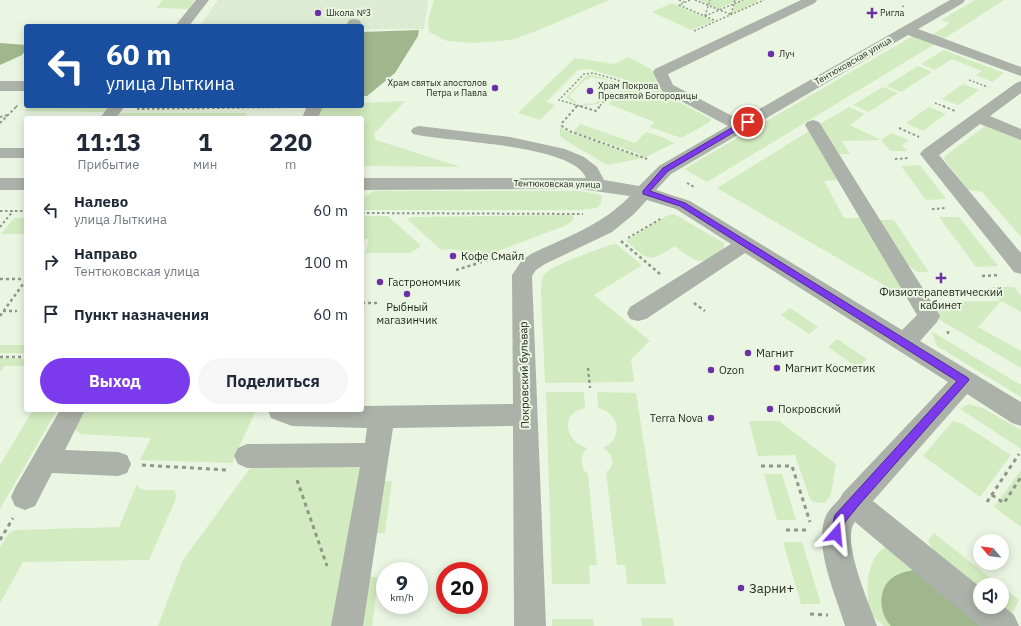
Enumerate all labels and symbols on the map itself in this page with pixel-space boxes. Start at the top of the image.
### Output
place label: Школа №3 [326,7,371,18]
place label: Ригла [880,7,904,18]
marker: Школа №3 [313,8,323,18]
marker: Ригла [867,8,877,18]
street label: Тентюковская улица [812,34,893,87]
place label: Луч [779,48,795,59]
marker: Луч [766,49,776,59]
place label: Храм святых апостолов Петра и Павла [387,77,487,98]
place label: Храм Покрова Пресвятой Богородицы [598,80,698,101]
marker: Храм святых апостолов Петра и Павла [490,83,500,93]
marker: Храм Покрова Пресвятой Богородицы [585,86,595,96]
pin [731,105,765,139]
street label: Тентюковская улица [513,177,601,190]
place label: Кофе Смайл [461,249,524,263]
marker: Кофе Смайл [448,251,458,261]
marker: Физиотерапевтический кабинет [935,272,947,284]
place label: Гастрономчик [388,275,460,289]
marker: Гастрономчик [375,277,385,287]
place label: Физиотерапевтический кабинет [879,285,1003,312]
marker: Рыбный магазинчик [402,289,412,299]
place label: Рыбный магазинчик [377,300,437,327]
street label: Покровский бульвар [516,321,532,429]
place label: Магнит [756,346,794,360]
marker: Магнит [743,348,753,358]
place label: Магнит Косметик [785,361,875,375]
place label: Ozon [719,363,744,377]
marker: Магнит Косметик [772,363,782,373]
marker: Ozon [706,365,716,375]
place label: Покровский [778,402,841,416]
marker: Покровский [765,404,775,414]
place label: Terra Nova [650,411,703,425]
marker: Terra Nova [706,413,716,423]
position arrow [815,513,857,555]
north arrow [973,534,1009,570]
speed limit sign: 20 [436,562,488,614]
place label: Зарни+ [749,580,794,597]
marker: Зарни+ [736,583,746,593]

